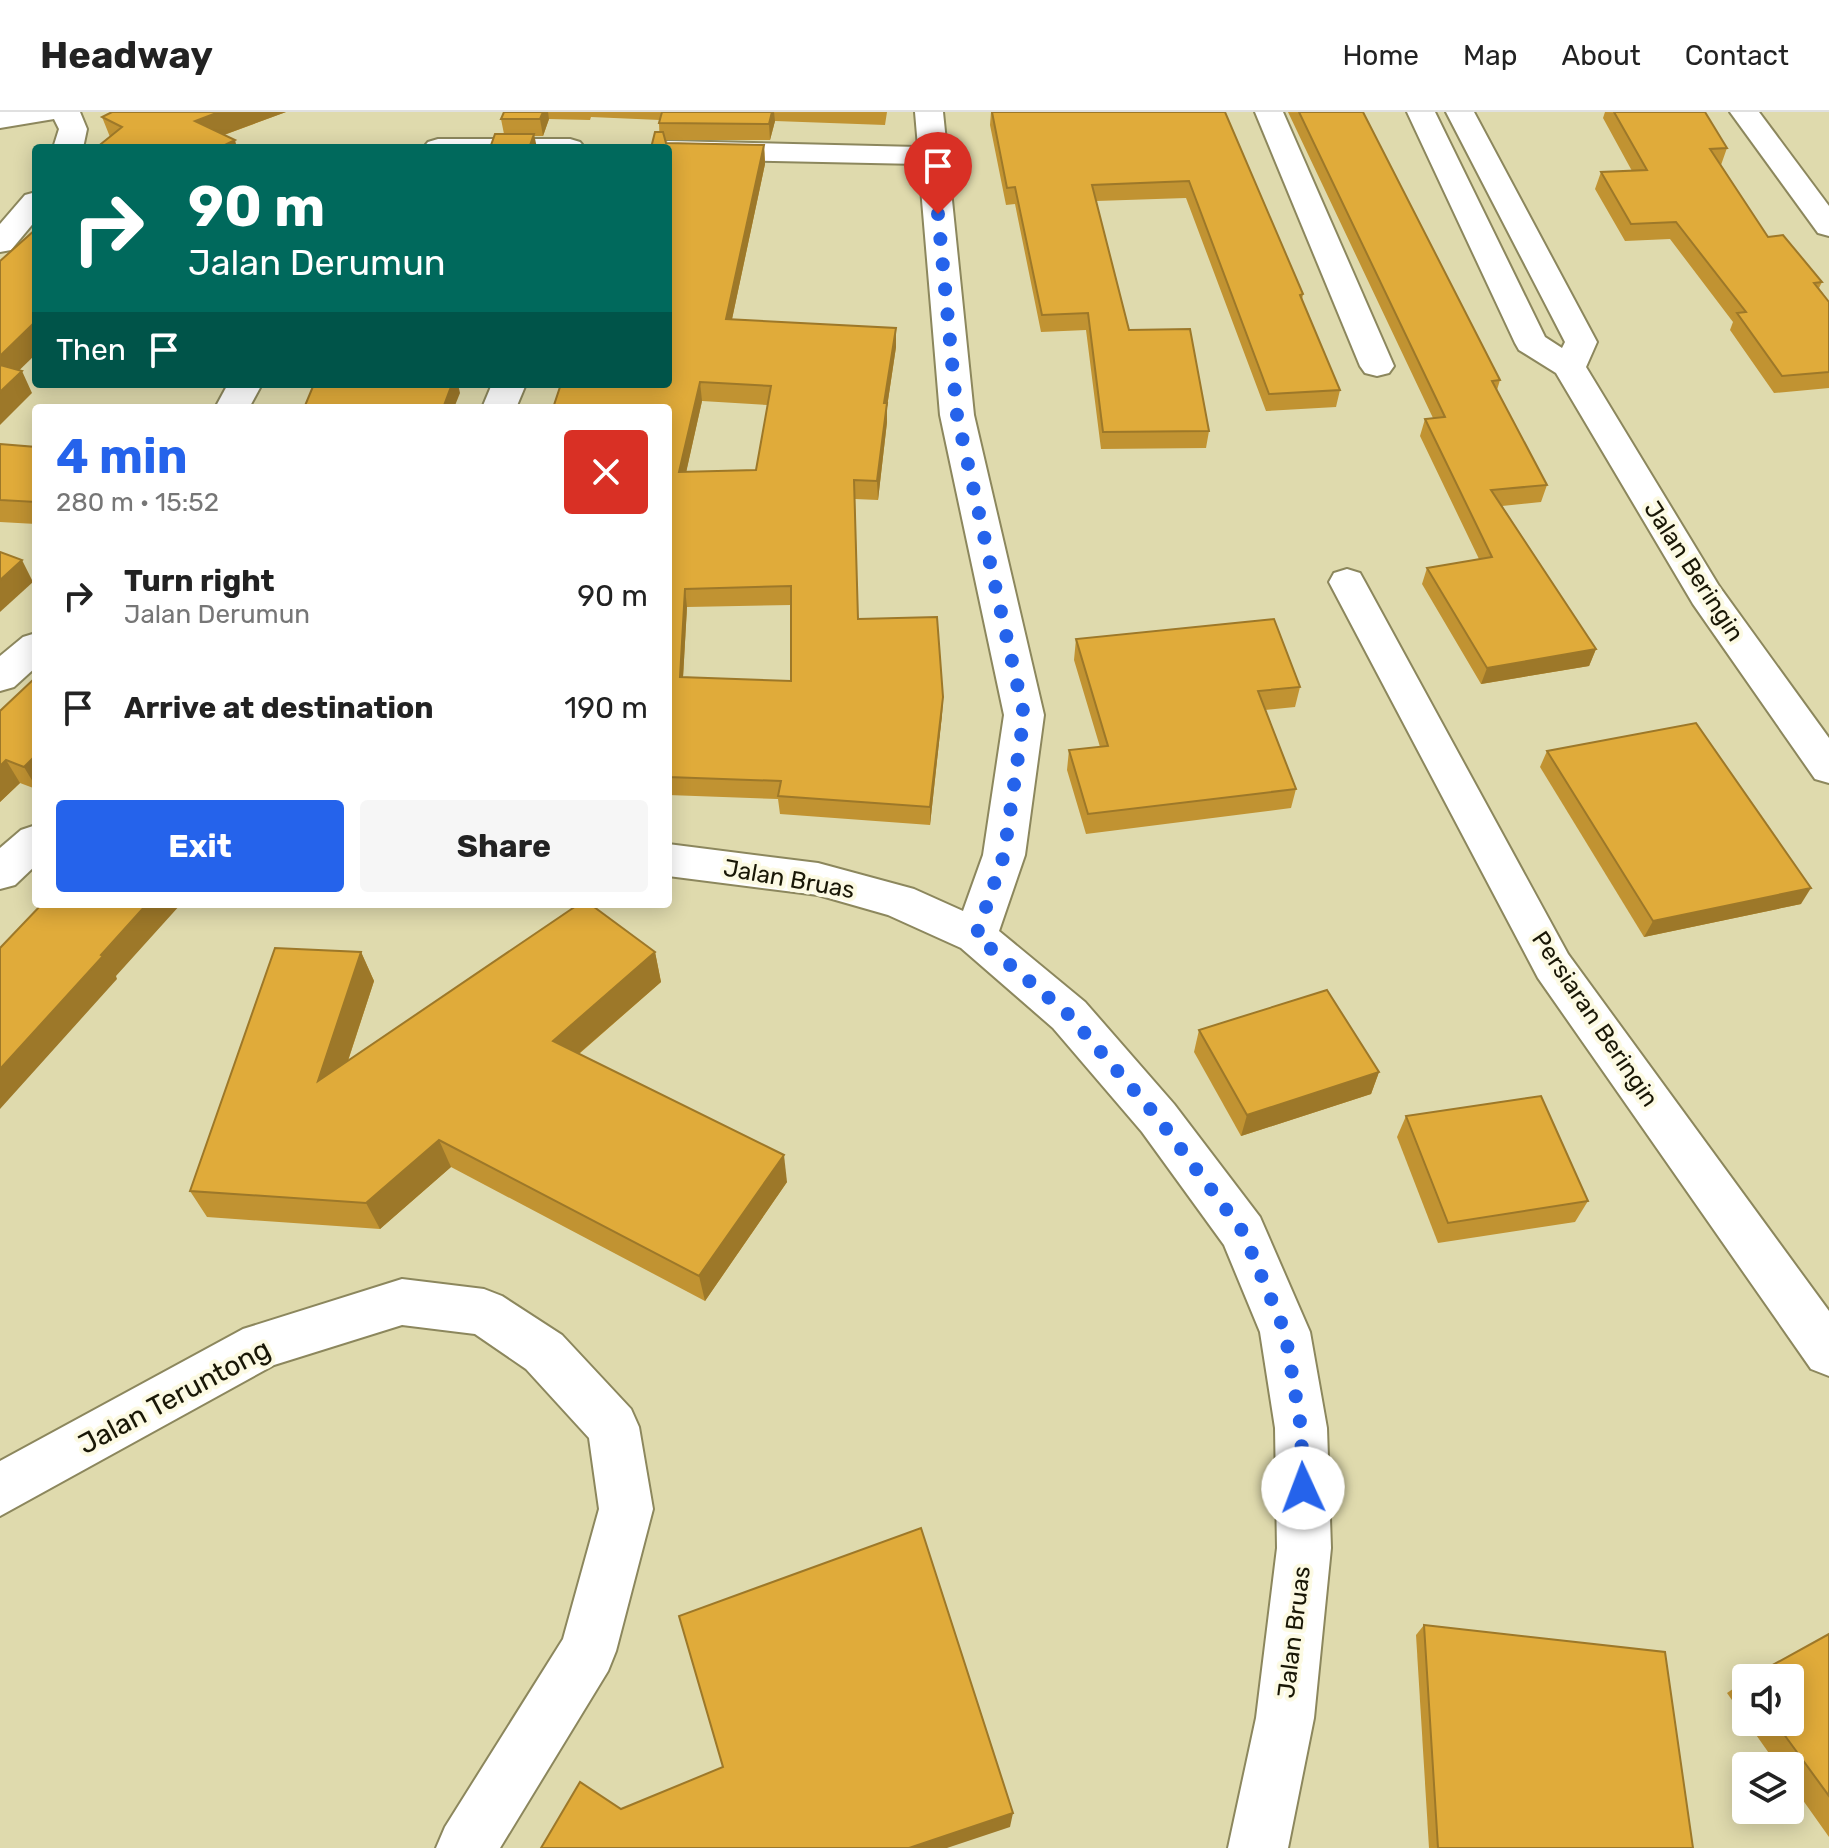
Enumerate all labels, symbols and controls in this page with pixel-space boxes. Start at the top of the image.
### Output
text: Headway [40,32,213,78]
text: Home [1342,39,1419,72]
text: Map [1463,39,1517,72]
text: About [1561,39,1641,72]
text: Contact [1685,39,1789,72]
pin [904,132,972,214]
icon: arrive [916,144,960,188]
text: 90 m [188,174,325,240]
icon: right [56,176,160,280]
text: Jalan Derumun [188,241,446,284]
icon: arrive [142,328,186,372]
text: Then [56,332,126,368]
text: 4 min [56,428,188,485]
button: close [564,430,648,514]
text: 280 m · 15:52 [56,487,219,518]
street label: Jalan Beringin [1638,496,1750,646]
text: Turn right [124,563,275,599]
icon: right [56,574,100,618]
text: 90 m [577,578,648,614]
text: Jalan Derumun [124,599,310,630]
icon: arrive [56,686,100,730]
text: Arrive at destination [124,690,434,726]
text: 190 m [564,690,648,726]
button: Exit [56,800,344,892]
button: Share [360,800,648,892]
street label: Jalan Bruas [721,854,857,904]
street label: Persiaran Beringin [1526,926,1664,1112]
street label: Jalan Teruntong [73,1332,276,1461]
position arrow [1261,1446,1345,1530]
street label: Jalan Bruas [1272,1564,1316,1700]
map controls [1732,1664,1804,1824]
button: sound [1732,1664,1804,1736]
button: layers [1732,1752,1804,1824]

